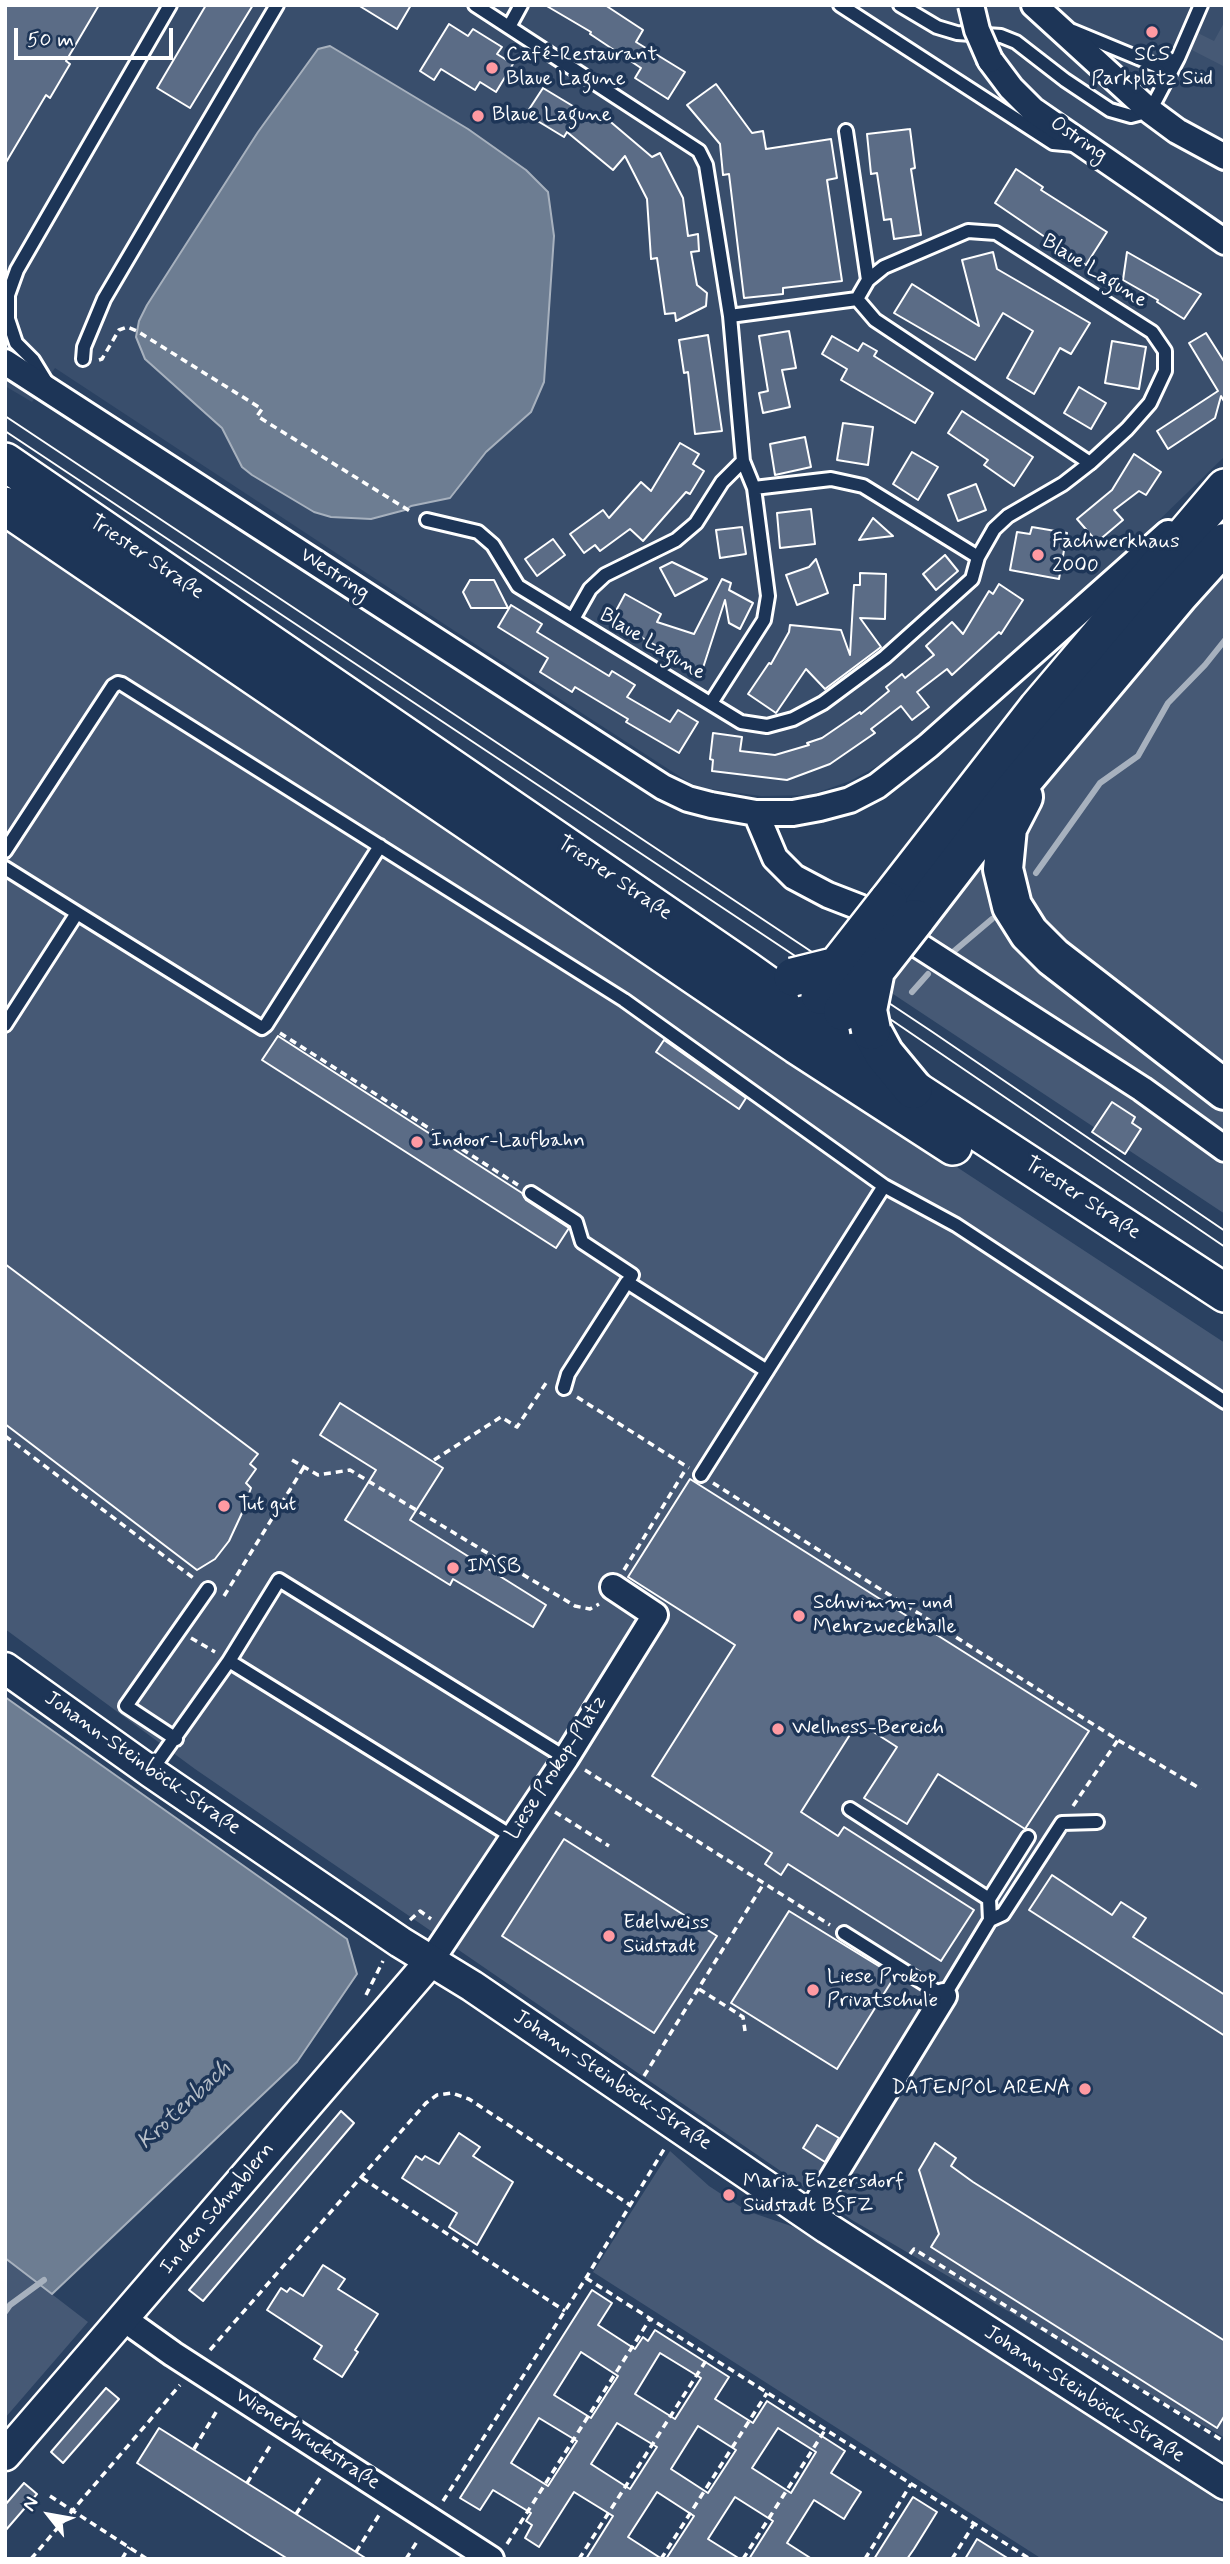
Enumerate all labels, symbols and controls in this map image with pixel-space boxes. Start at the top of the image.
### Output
scale bar [18,14,177,58]
marker: SCS Parkplatz Süd [1144,24,1160,40]
text: 50 m [27,26,74,54]
place label: Café-Restaurant Blaue Lagune [506,43,657,93]
place label: SCS Parkplatz Süd [1091,43,1213,93]
marker: Café-Restaurant Blaue Lagune [484,60,500,76]
place label: Blaue Lagune [492,103,612,129]
marker: Blaue Lagune [470,108,486,124]
street label: Ostring [1045,112,1111,168]
street label: Blaue Lagune [1037,230,1151,314]
street label: Triester Straße [84,510,208,606]
place label: Fachwerkhaus 2000 [1052,530,1180,580]
street label: Westring [294,543,374,607]
marker: Fachwerkhaus 2000 [1030,547,1046,563]
street label: Blaue Lagune [594,603,710,687]
street label: Triester Straße [552,831,676,927]
place label: Indoor-Laufbahn [431,1129,585,1155]
marker: Indoor-Laufbahn [409,1134,425,1150]
street label: Triester Straße [1019,1152,1145,1246]
place label: Tut gut [238,1493,296,1519]
marker: Tut gut [216,1498,232,1514]
place label: IMSB [467,1555,521,1581]
marker: IMSB [445,1560,461,1576]
place label: Schwimm- und Mehrzweckhalle [813,1591,956,1641]
marker: Schwimm- und Mehrzweckhalle [791,1608,807,1624]
street label: Johann-Steinböck-Straße [39,1686,245,1842]
street label: Liese Prokop-Platz [501,1691,613,1845]
place label: Wellness-Bereich [792,1716,944,1742]
marker: Wellness-Bereich [770,1721,786,1737]
place label: Edelweiss Südstadt [623,1911,709,1961]
marker: Edelweiss Südstadt [601,1928,617,1944]
place label: Liese Prokop Privatschule [827,1965,938,2015]
marker: Liese Prokop Privatschule [805,1982,821,1998]
street label: Johann-Steinböck-Straße [508,2005,716,2157]
water label: Krotenbach [132,2056,238,2156]
place label: DATENPOL ARENA [891,2076,1071,2102]
marker: DATENPOL ARENA [1077,2081,1093,2097]
street label: In den Schnablern [155,2138,281,2280]
place label: Maria Enzersdorf Südstadt BSFZ [743,2170,904,2220]
marker: Maria Enzersdorf Südstadt BSFZ [721,2187,737,2203]
street label: Johann-Steinböck-Straße [979,2321,1189,2469]
street label: Wienerbruckstraße [230,2384,384,2496]
north arrow [14,2480,84,2550]
text: N [17,2492,45,2516]

